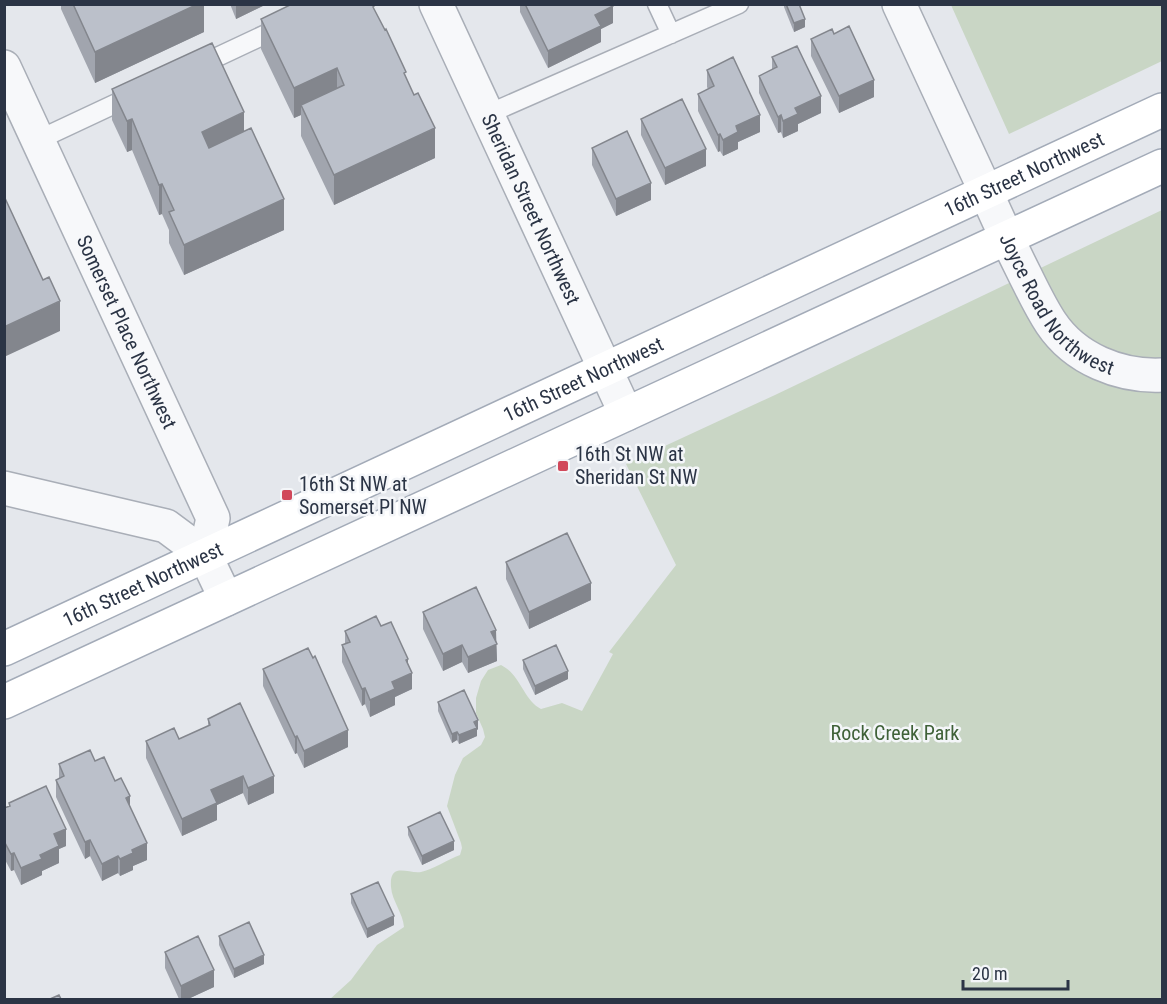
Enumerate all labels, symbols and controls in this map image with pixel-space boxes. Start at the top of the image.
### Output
street label: Sheridan Street Northwest [477,110,586,308]
street label: 16th Street Northwest [940,127,1108,222]
street label: Joyce Road Northwest [995,230,1117,380]
street label: Somerset Place Northwest [72,231,182,433]
street label: 16th Street Northwest [500,332,667,427]
place label: 16th St NW at Sheridan St NW [575,442,697,489]
marker: 16th St NW at Sheridan St NW [556,459,570,473]
place label: 16th St NW at Somerset Pl NW [299,472,427,519]
marker: 16th St NW at Somerset Pl NW [280,488,294,502]
street label: 16th Street Northwest [59,537,226,632]
park label: Rock Creek Park [831,721,959,745]
scale bar [963,953,1068,991]
text: 20 m [972,963,1007,984]

